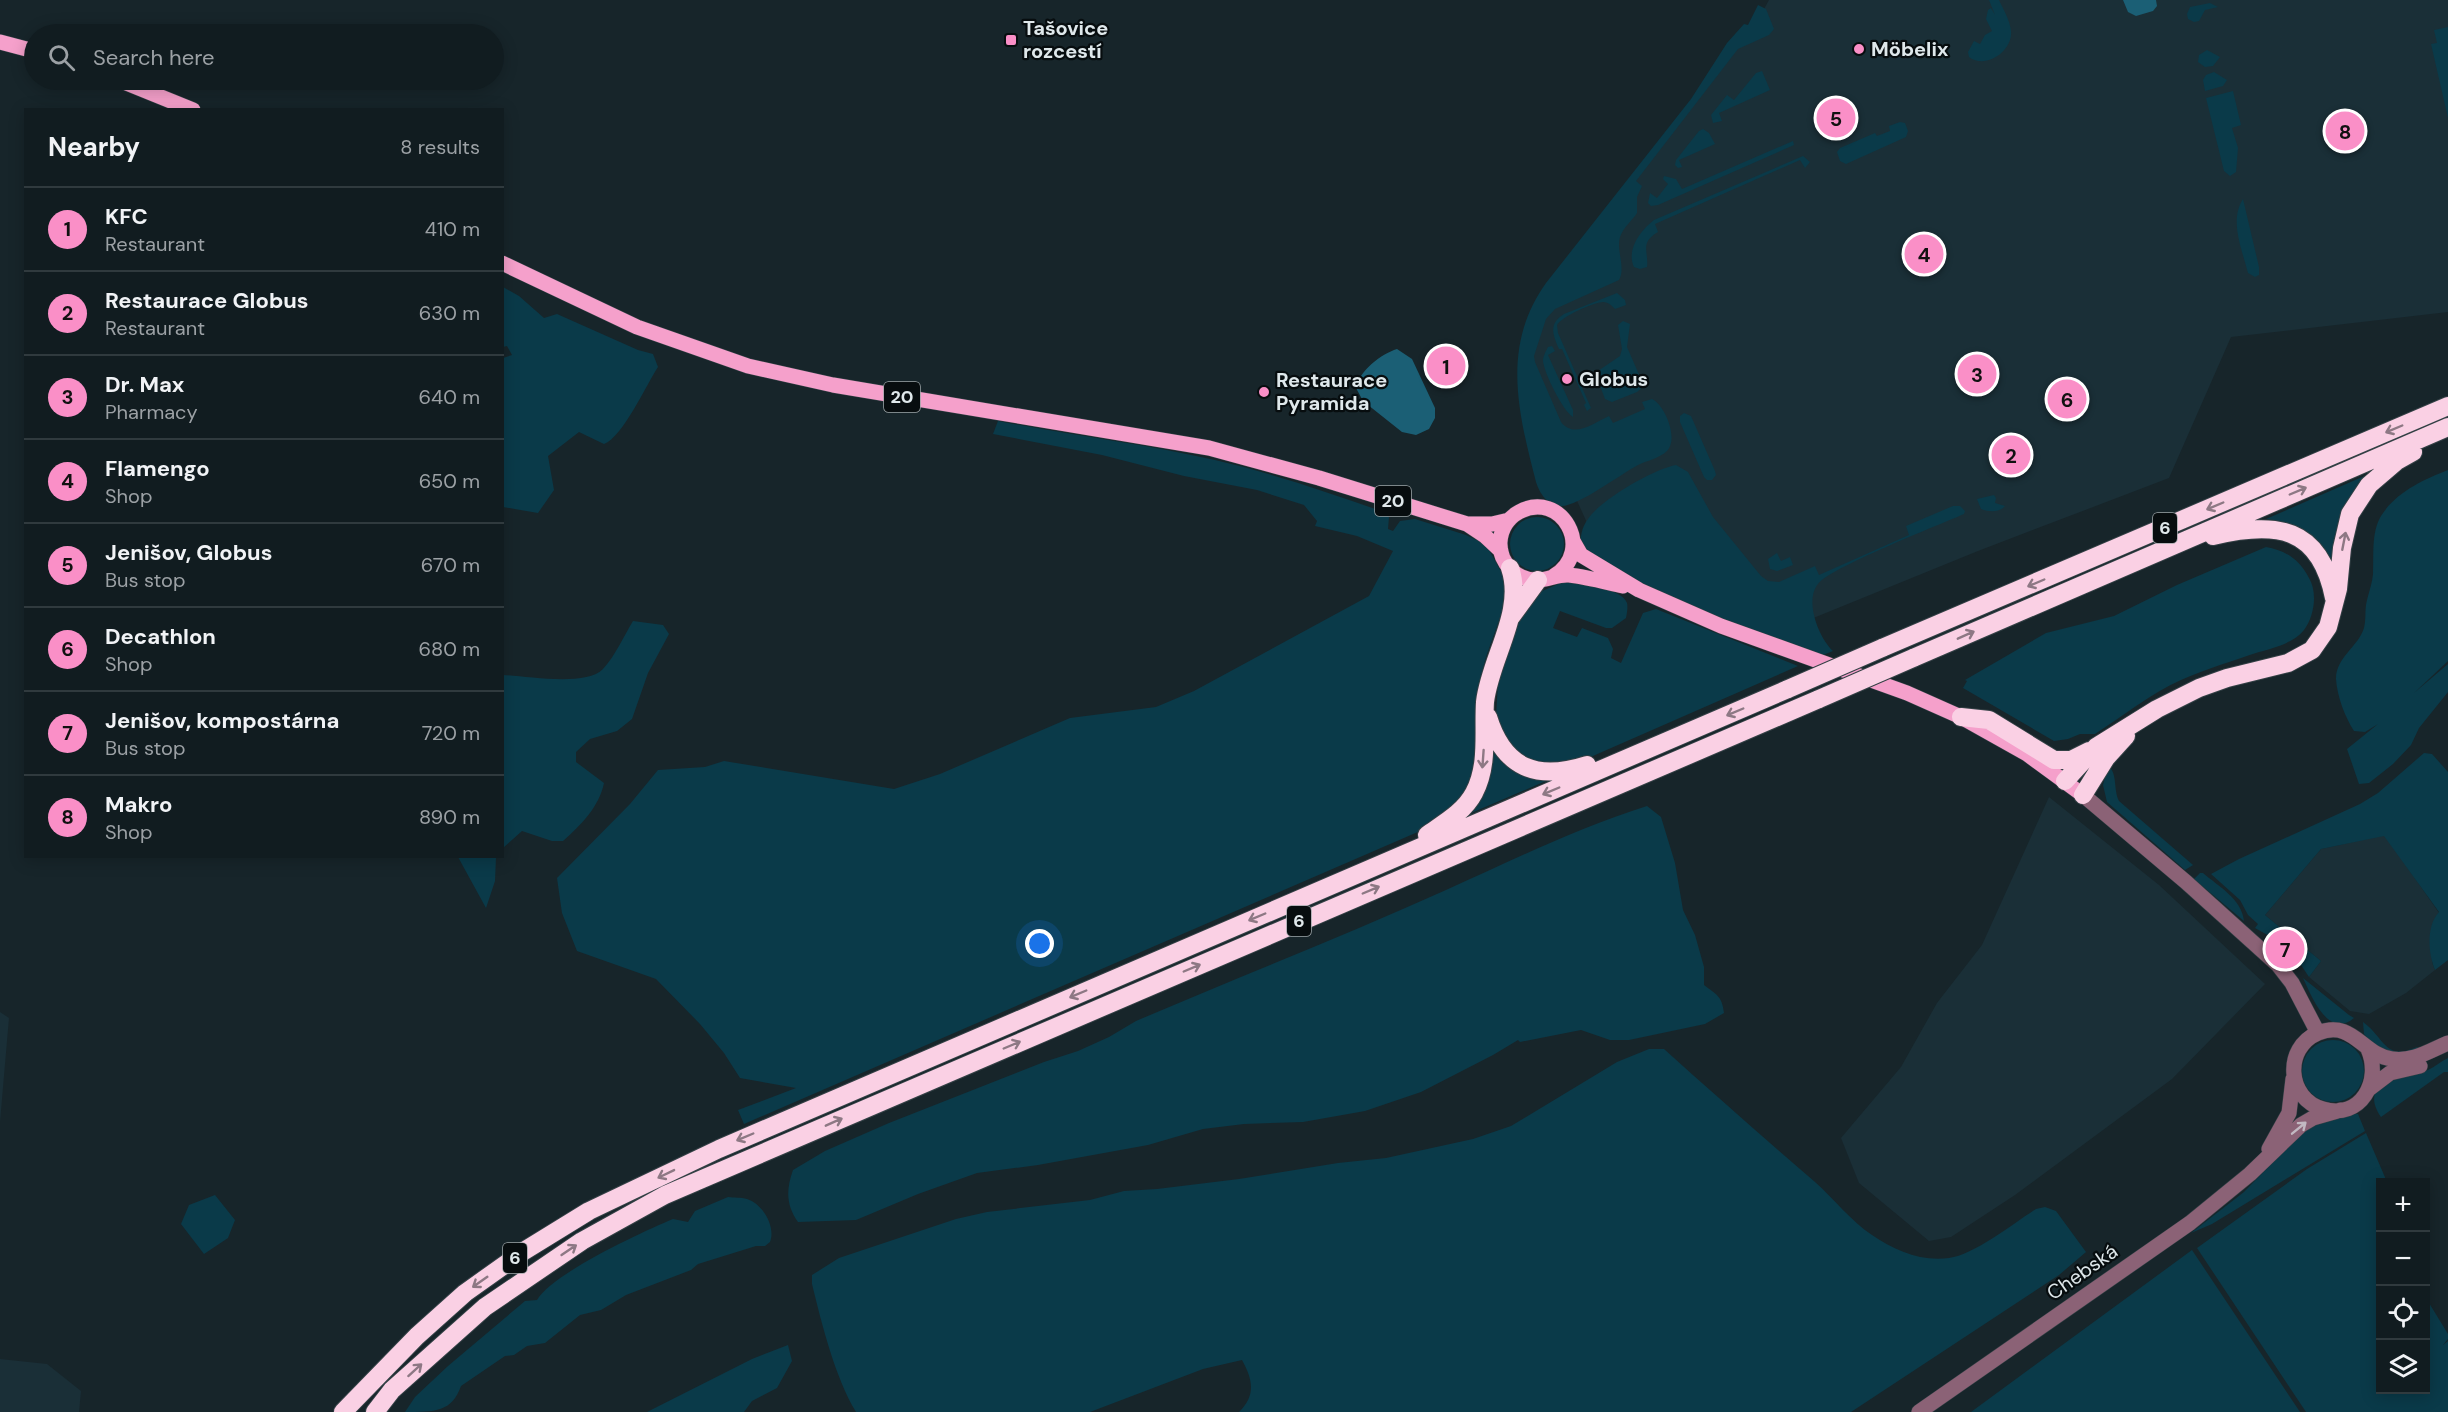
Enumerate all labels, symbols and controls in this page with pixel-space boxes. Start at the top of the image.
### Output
place label: Tašovice rozcestí [1023,15,1108,64]
search box [24,24,504,90]
marker: Tašovice rozcestí [1004,33,1018,47]
place label: Möbelix [1871,36,1949,62]
icon: search [45,41,78,74]
marker: Möbelix [1852,42,1866,56]
text: Search here [93,43,214,72]
pin: 5 [1816,96,1856,140]
pin: 8 [2326,108,2364,154]
text: Nearby [48,130,140,164]
text: 8 results [400,134,480,160]
text: KFC [105,202,148,231]
text: 1 [64,216,71,242]
text: 410 m [425,216,480,242]
text: Restaurant [105,231,205,257]
pin: 4 [1904,232,1944,276]
text: Restaurace Globus [105,286,309,315]
text: 2 [62,300,73,326]
text: 630 m [419,300,480,326]
text: Restaurant [105,315,205,341]
pin: 1 [1426,344,1466,388]
pin: 3 [1958,352,1996,397]
place label: Globus [1579,366,1648,392]
place label: Restaurace Pyramida [1276,367,1387,416]
text: Dr. Max [105,370,184,399]
marker: Globus [1560,372,1574,386]
pin: 6 [2048,376,2086,422]
road number: 20 [884,382,920,412]
text: 3 [61,384,74,410]
text: 640 m [418,384,480,410]
marker: Restaurace Pyramida [1257,385,1271,399]
text: Pharmacy [105,399,198,425]
one-way arrow [2386,424,2404,435]
pin: 2 [1992,432,2030,478]
text: Flamengo [105,454,210,483]
text: 4 [61,468,74,494]
text: 650 m [419,468,480,494]
text: Shop [105,483,152,509]
one-way arrow [2288,485,2307,496]
road number: 20 [1375,486,1411,516]
one-way arrow [2206,501,2225,512]
road number: 6 [2153,513,2177,543]
one-way arrow [2339,532,2350,552]
text: Jenišov, Globus [105,538,272,567]
text: 5 [61,552,74,578]
text: 670 m [421,552,480,578]
text: Bus stop [105,567,185,593]
one-way arrow [2027,578,2045,589]
text: Decathlon [105,622,216,651]
one-way arrow [1957,629,1975,640]
text: 6 [61,636,74,662]
text: 680 m [418,636,480,662]
text: Shop [105,651,152,677]
text: Jenišov, kompostárna [105,706,339,735]
one-way arrow [1726,707,1745,718]
text: 7 [62,720,73,746]
text: 720 m [422,720,480,746]
text: Bus stop [105,735,185,761]
one-way arrow [1477,748,1488,768]
one-way arrow [1542,786,1561,797]
text: Makro [105,790,172,819]
text: 8 [61,804,74,830]
text: 890 m [419,804,480,830]
text: Shop [105,819,152,845]
one-way arrow [1361,884,1379,896]
road number: 6 [1287,906,1311,936]
one-way arrow [1248,912,1266,923]
pin: 7 [2266,926,2304,972]
your location [1025,929,1054,958]
one-way arrow [1182,961,1200,973]
one-way arrow [1069,989,1087,1000]
one-way arrow [1003,1039,1021,1050]
one-way arrow [824,1116,842,1128]
one-way arrow [2290,1122,2306,1135]
one-way arrow [737,1132,755,1144]
one-way arrow [658,1168,676,1180]
map controls [2376,1178,2430,1394]
button: + [2376,1178,2430,1232]
button: − [2376,1232,2430,1286]
street label: Chebská [2042,1238,2122,1306]
road number: 6 [503,1243,527,1273]
one-way arrow [560,1244,577,1257]
one-way arrow [472,1276,489,1288]
button: locate [2376,1286,2430,1340]
button: layers [2376,1340,2430,1394]
one-way arrow [407,1363,422,1377]

